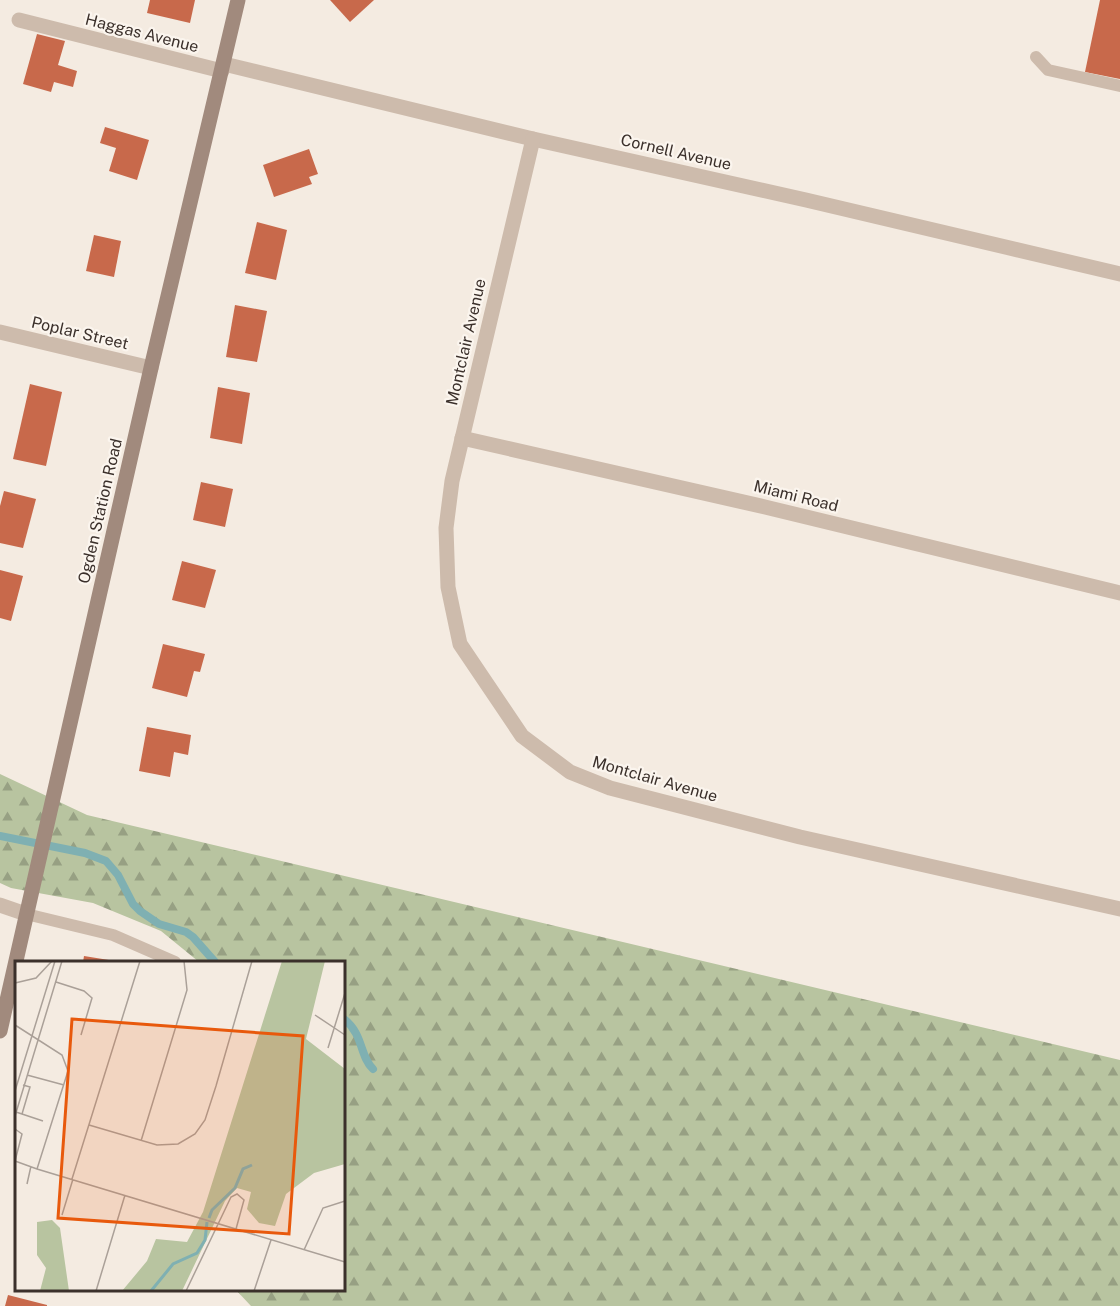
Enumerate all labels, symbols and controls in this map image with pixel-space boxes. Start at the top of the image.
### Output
street label: Haggas Avenue [83,10,201,56]
street label: Cornell Avenue [619,130,733,174]
street label: Montclair Avenue [442,277,490,407]
street label: Poplar Street [30,313,130,353]
street label: Ogden Station Road [74,437,126,585]
street label: Miami Road [752,476,840,516]
street label: Montclair Avenue [590,752,720,806]
inset map [15,961,345,1291]

